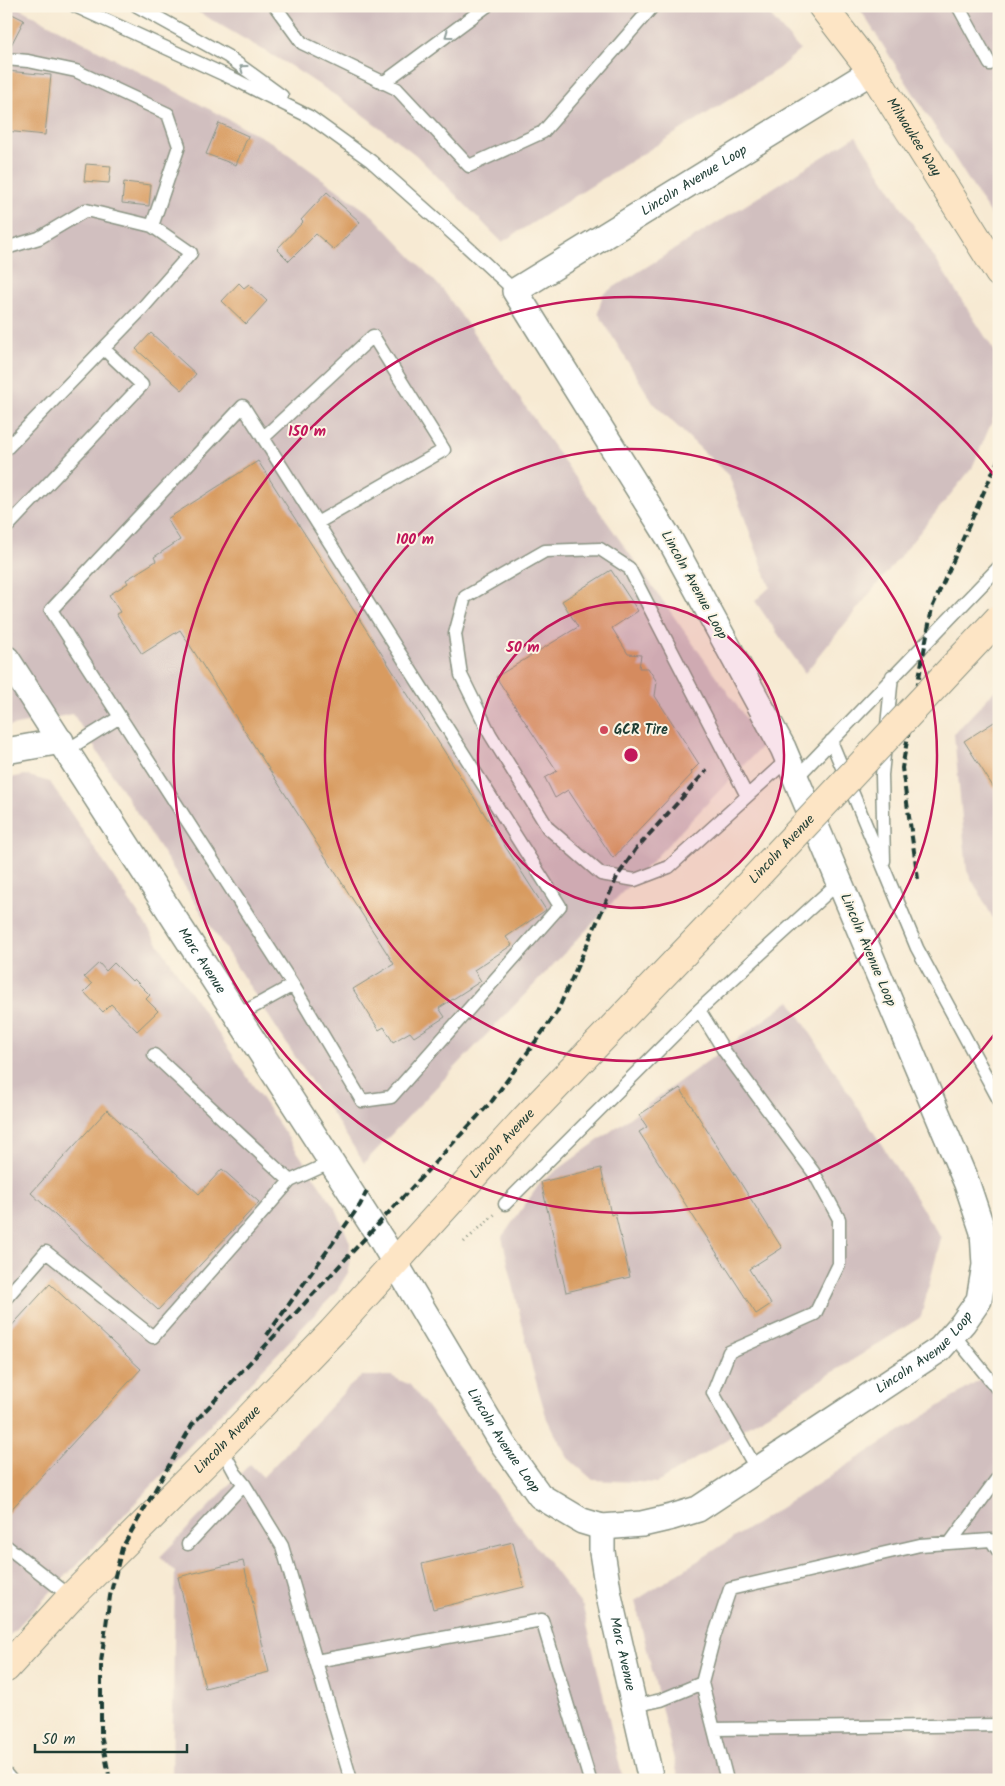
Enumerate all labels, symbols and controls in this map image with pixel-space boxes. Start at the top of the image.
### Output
one-way arrow [444,29,454,38]
one-way arrow [240,65,249,73]
street label: Milwaukee Way [880,93,947,181]
street label: Lincoln Avenue Loop [637,139,752,222]
text: 150 m [288,420,326,444]
street label: Lincoln Avenue Loop [655,527,733,644]
text: 100 m [396,528,434,552]
text: 50 m [505,636,540,660]
place label: GCR Tire [614,719,668,741]
marker: GCR Tire [598,724,610,736]
centre of rings [622,746,640,764]
street label: Lincoln Avenue [743,809,821,889]
street label: Lincoln Avenue Loop [834,890,902,1010]
street label: Marc Avenue [172,923,232,999]
street label: Lincoln Avenue [464,1103,541,1184]
street label: Lincoln Avenue Loop [871,1307,979,1400]
street label: Lincoln Avenue Loop [461,1384,546,1498]
street label: Lincoln Avenue [189,1400,267,1479]
street label: Marc Avenue [603,1615,641,1694]
scale bar [35,1721,188,1753]
text: 50 m [42,1728,76,1752]

